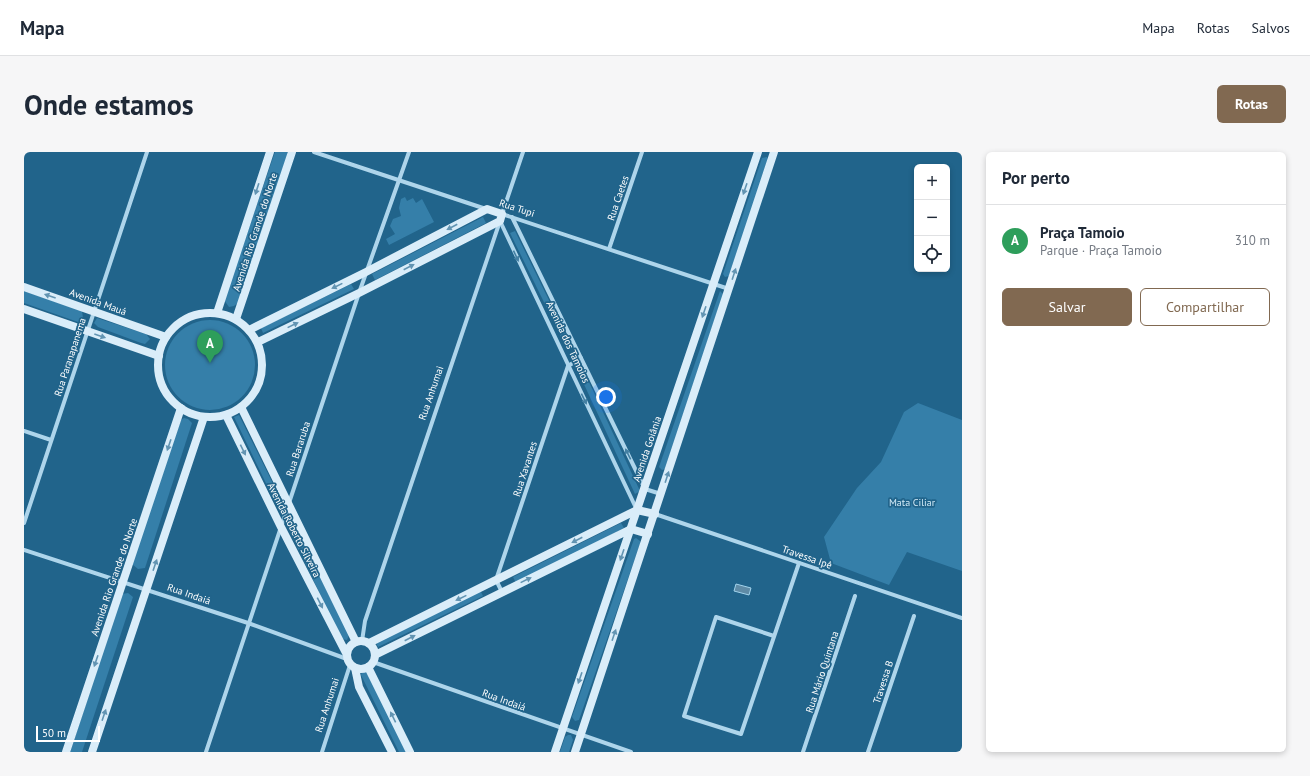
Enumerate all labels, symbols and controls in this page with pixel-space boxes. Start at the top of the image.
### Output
text: Mapa [20,16,64,40]
text: Mapa [1142,19,1175,37]
text: Rotas [1197,19,1230,37]
text: Salvos [1252,19,1290,37]
button: Rotas [1217,85,1286,123]
text: Onde estamos [24,86,194,123]
map controls [914,164,950,272]
button: + [914,164,950,200]
text: Por perto [1002,167,1070,189]
street label: Avenida Rio Grande do Norte [230,171,280,293]
street label: Rua Caetes [604,174,632,222]
one-way arrow [254,183,260,195]
one-way arrow [742,183,748,195]
street label: Rua Tupi [498,196,536,220]
button: − [914,200,950,236]
text: Praça Tamoio [1040,223,1125,242]
one-way arrow [446,224,458,230]
text: A [1011,232,1019,249]
text: 310 m [1235,232,1270,249]
button: locate [914,236,950,272]
text: Parque · Praça Tamoio [1040,242,1162,259]
one-way arrow [513,251,519,262]
one-way arrow [404,264,415,271]
one-way arrow [731,267,737,279]
one-way arrow [331,283,342,290]
street label: Avenida Mauá [68,286,128,318]
button: Salvar [1002,288,1132,326]
button: Compartilhar [1140,288,1270,326]
one-way arrow [44,292,56,298]
street label: Avenida dos Tamoios [543,299,593,385]
one-way arrow [701,307,707,319]
street label: Rua Paranapanema [51,316,89,398]
one-way arrow [287,322,299,328]
pin: A [197,330,223,363]
one-way arrow [95,333,107,339]
street label: Rua Anhumai [416,364,446,422]
your location [596,387,616,407]
one-way arrow [581,393,587,405]
street label: Avenida Goiânia [630,414,664,484]
street label: Rua Bararuba [283,420,313,478]
one-way arrow [166,439,172,451]
street label: Rua Xavantes [510,440,540,498]
one-way arrow [240,444,246,455]
one-way arrow [625,448,631,460]
one-way arrow [664,471,670,483]
street label: Avenida Roberto Silveira [264,480,324,580]
park label: Mata Ciliar [889,496,936,509]
street label: Avenida Rio Grande do Norte [88,516,140,638]
one-way arrow [572,536,583,543]
street label: Travessa Ipê [780,542,834,572]
one-way arrow [619,549,625,561]
one-way arrow [152,559,158,571]
one-way arrow [520,577,532,583]
street label: Rua Indaiá [165,580,213,608]
one-way arrow [455,594,467,601]
one-way arrow [317,598,323,609]
one-way arrow [612,629,618,641]
street label: Rua Mário Quintana [803,630,841,714]
one-way arrow [404,635,415,641]
one-way arrow [93,656,99,668]
street label: Travessa B [870,659,896,705]
one-way arrow [577,672,583,684]
street label: Rua Anhumai [312,676,342,734]
street label: Rua Indaiá [481,686,528,714]
one-way arrow [101,709,107,721]
one-way arrow [389,711,396,723]
scale bar [36,724,100,743]
text: 50 m [42,726,66,740]

